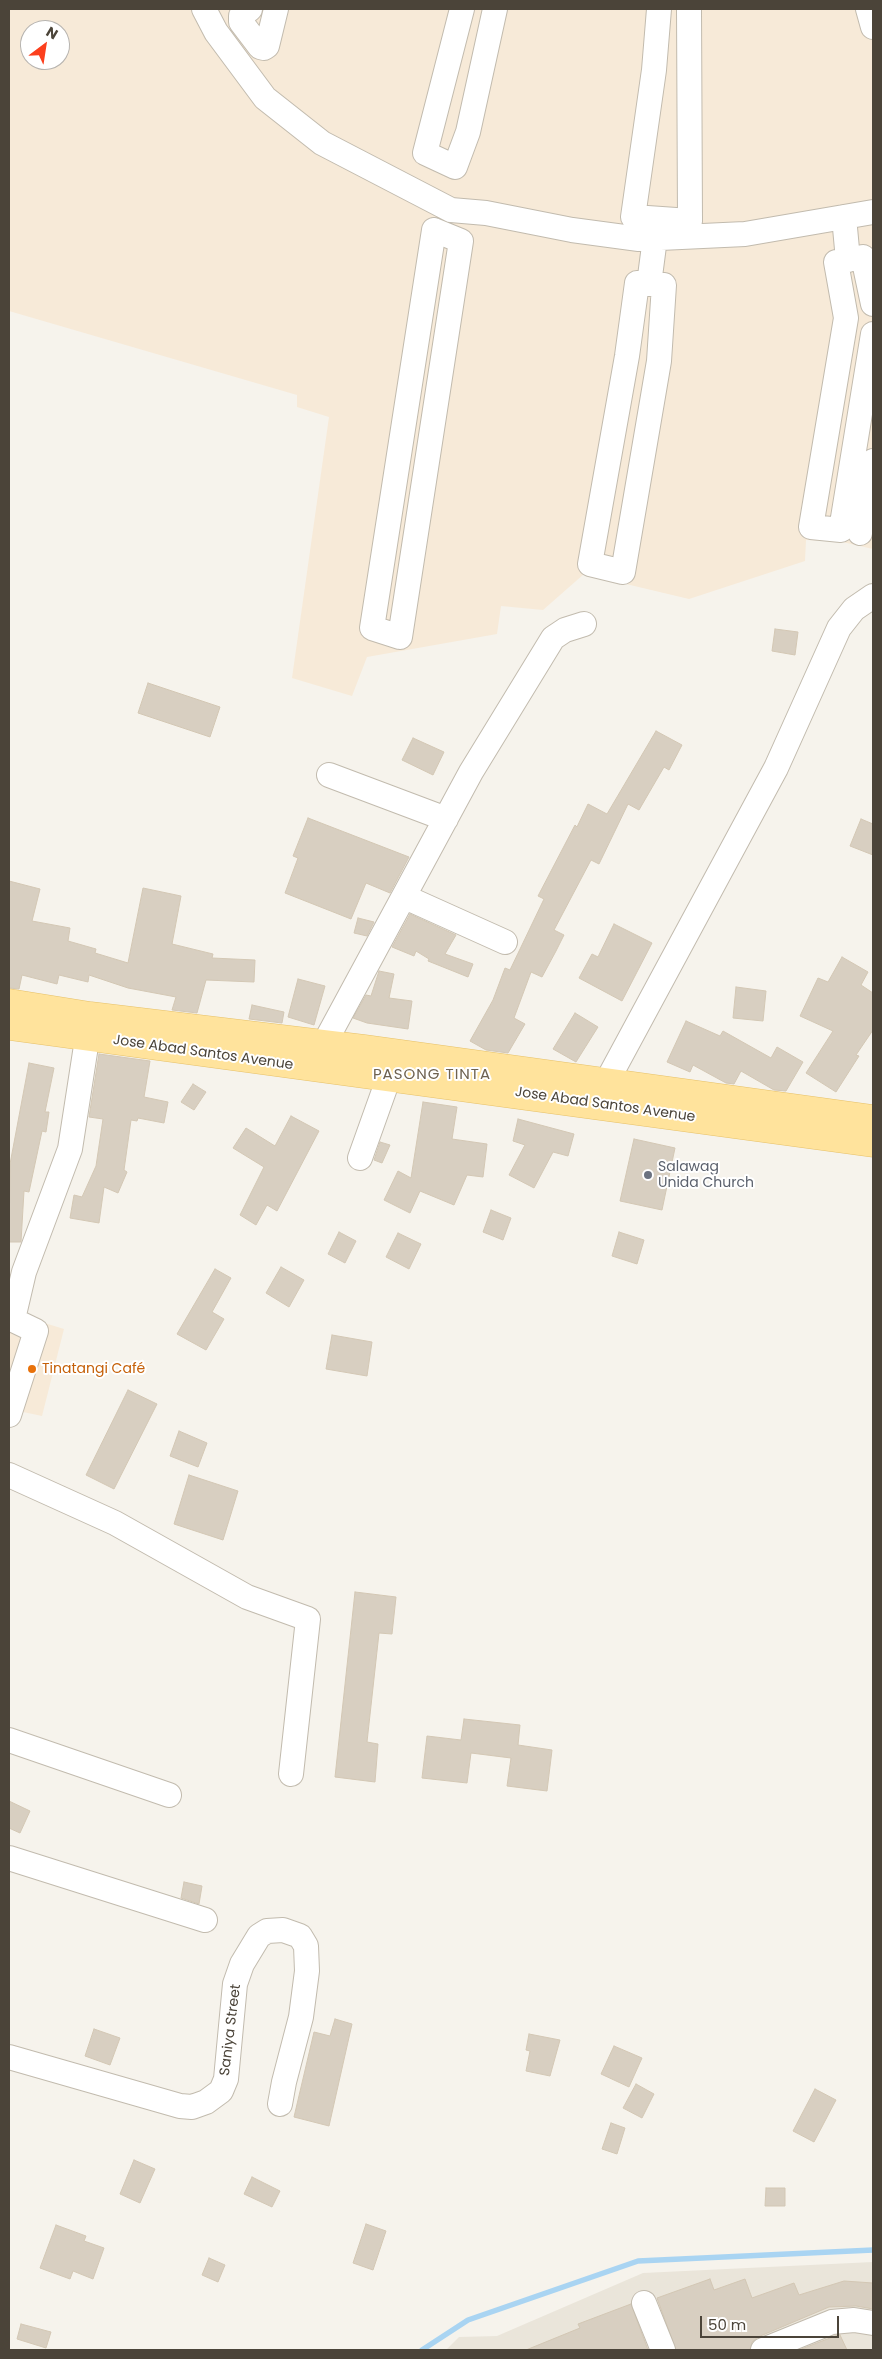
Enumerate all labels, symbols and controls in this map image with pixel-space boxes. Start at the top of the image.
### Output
north arrow [20,20,70,70]
text: N [43,22,62,44]
street label: Jose Abad Santos Avenue [112,1032,294,1074]
district label: PASONG TINTA [371,1066,493,1084]
street label: Jose Abad Santos Avenue [514,1084,696,1126]
place label: Salawag Unida Church [658,1159,754,1192]
marker: Salawag Unida Church [642,1169,654,1181]
place label: Tinatangi Café [42,1361,145,1377]
marker: Tinatangi Café [26,1363,38,1375]
street label: Saniya Street [217,1983,245,2077]
scale bar [702,2306,841,2338]
text: 50 m [708,2314,746,2335]

